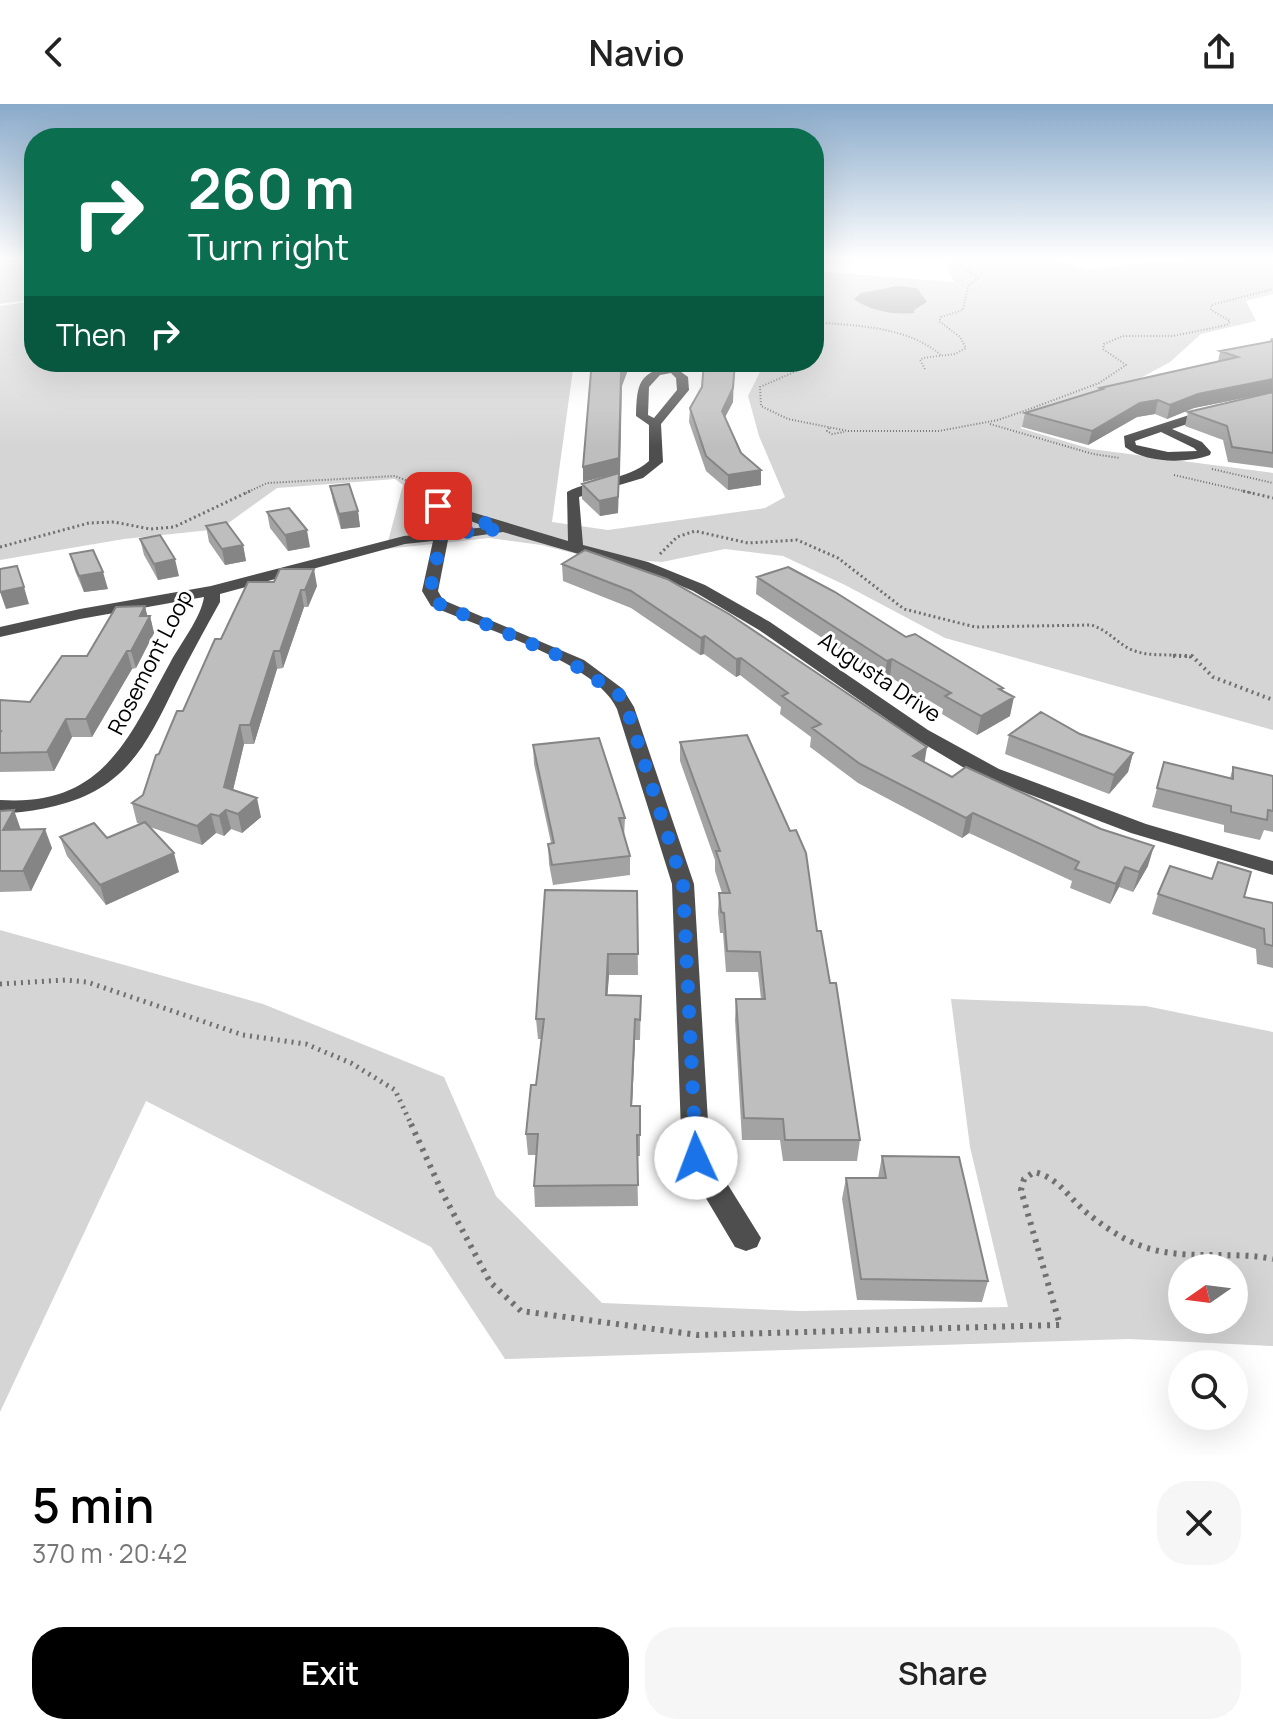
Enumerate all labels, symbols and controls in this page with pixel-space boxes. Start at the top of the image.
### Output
text: Navio [588,28,685,77]
icon: back [32,30,76,74]
icon: share [1197,30,1241,74]
text: 260 m [188,149,355,226]
icon: right [56,160,160,264]
text: Turn right [188,222,349,271]
icon: right [143,312,187,356]
text: Then [56,314,127,355]
pin [404,472,472,540]
icon: arrive [416,484,460,528]
street label: Rosemont Loop [101,584,199,740]
street label: Augusta Drive [813,625,947,729]
position arrow [654,1116,738,1200]
north arrow [1168,1254,1248,1334]
map controls [1168,1254,1248,1430]
button: search [1168,1350,1248,1430]
text: 5 min [32,1472,154,1537]
button: close [1157,1481,1241,1565]
text: 370 m · 20:42 [32,1535,187,1571]
button: Exit [32,1627,629,1719]
button: Share [645,1627,1241,1719]

